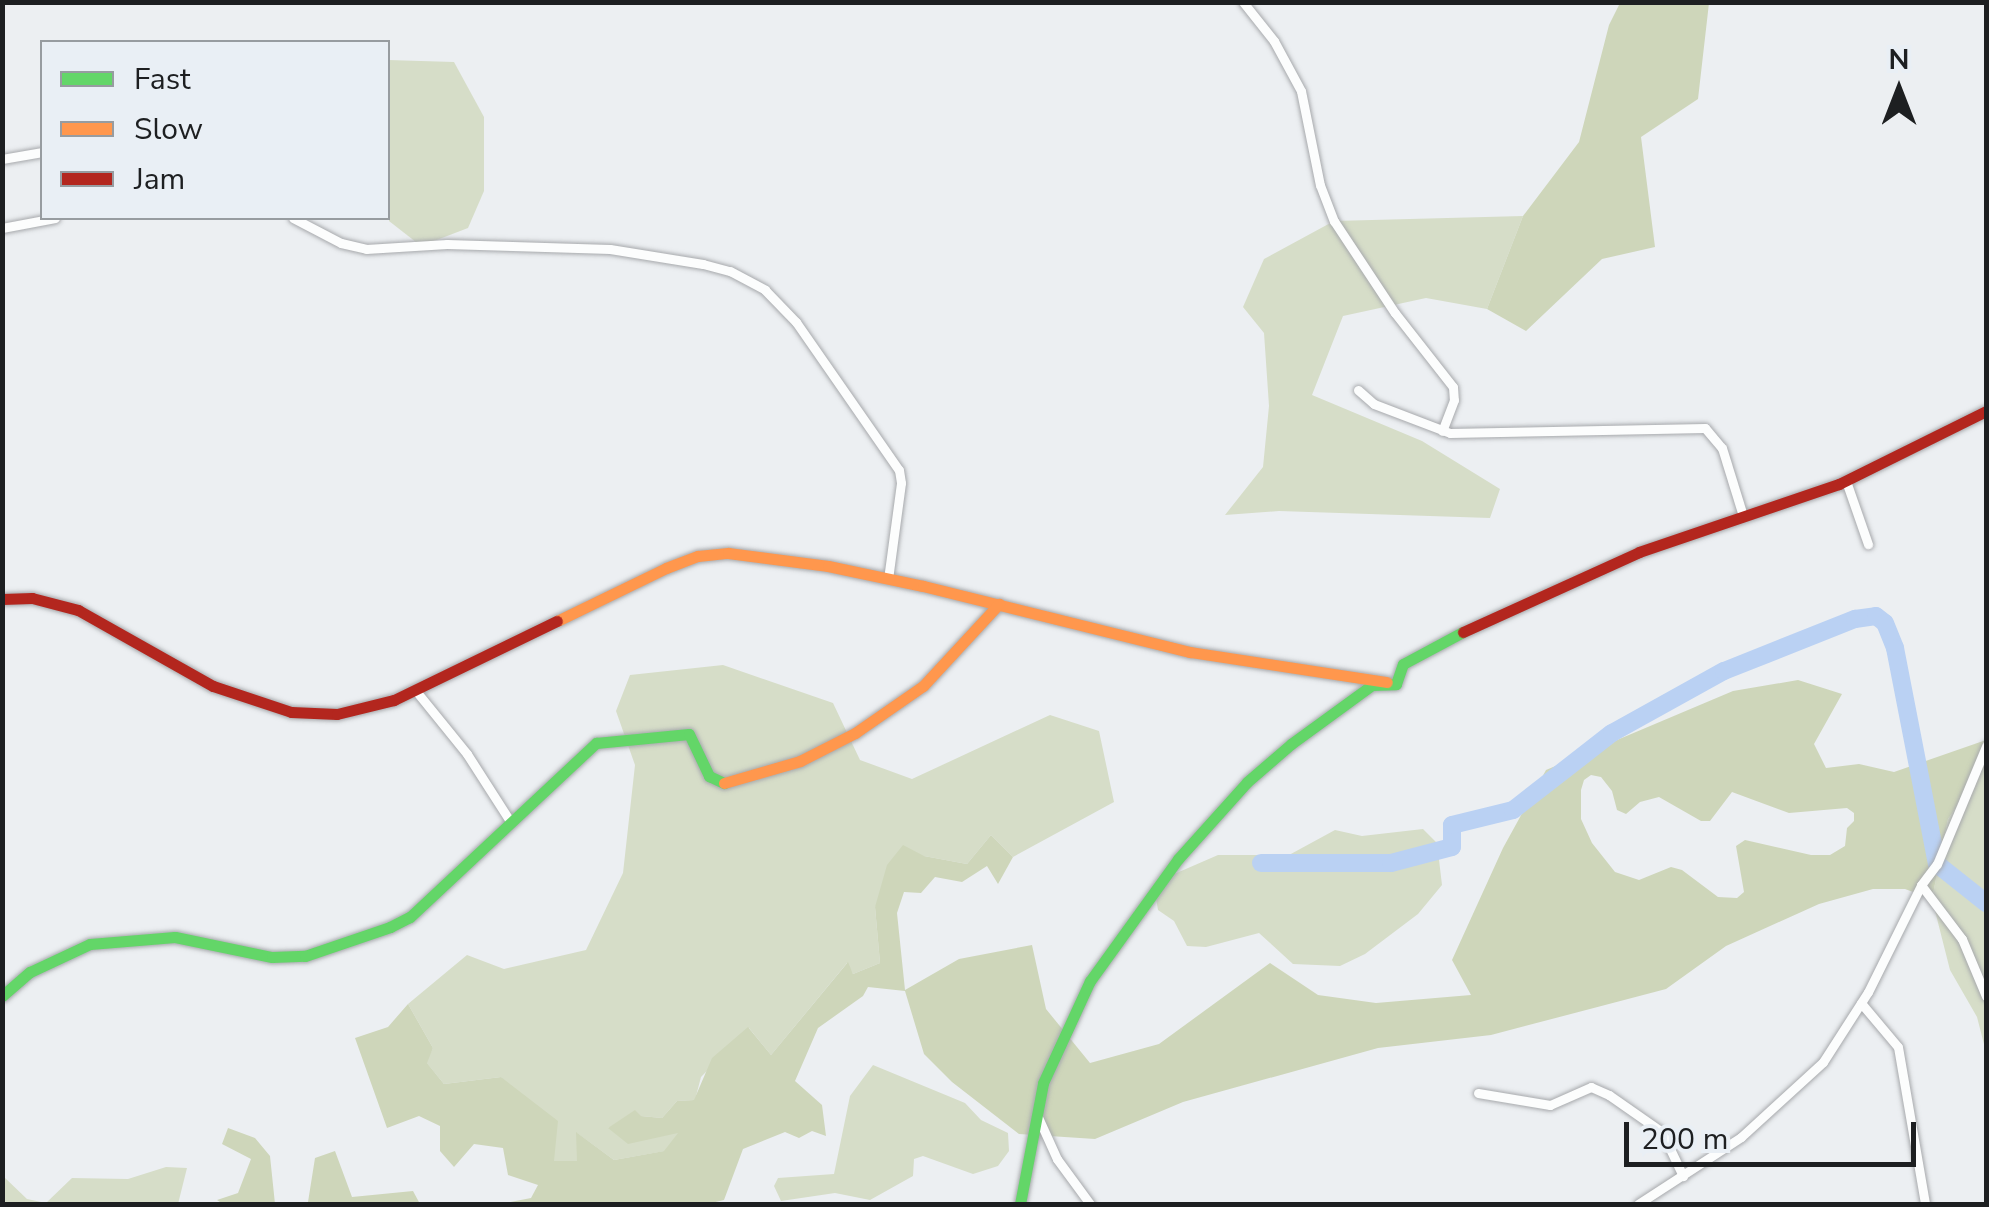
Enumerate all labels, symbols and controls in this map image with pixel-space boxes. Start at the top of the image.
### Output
legend [40,40,390,220]
north arrow [1849,40,1949,140]
text: N [1889,41,1909,79]
text: Fast [134,59,191,100]
text: Slow [134,109,203,150]
text: Jam [134,159,185,200]
scale bar [1629,1102,1922,1164]
text: 200 m [1641,1119,1728,1160]

